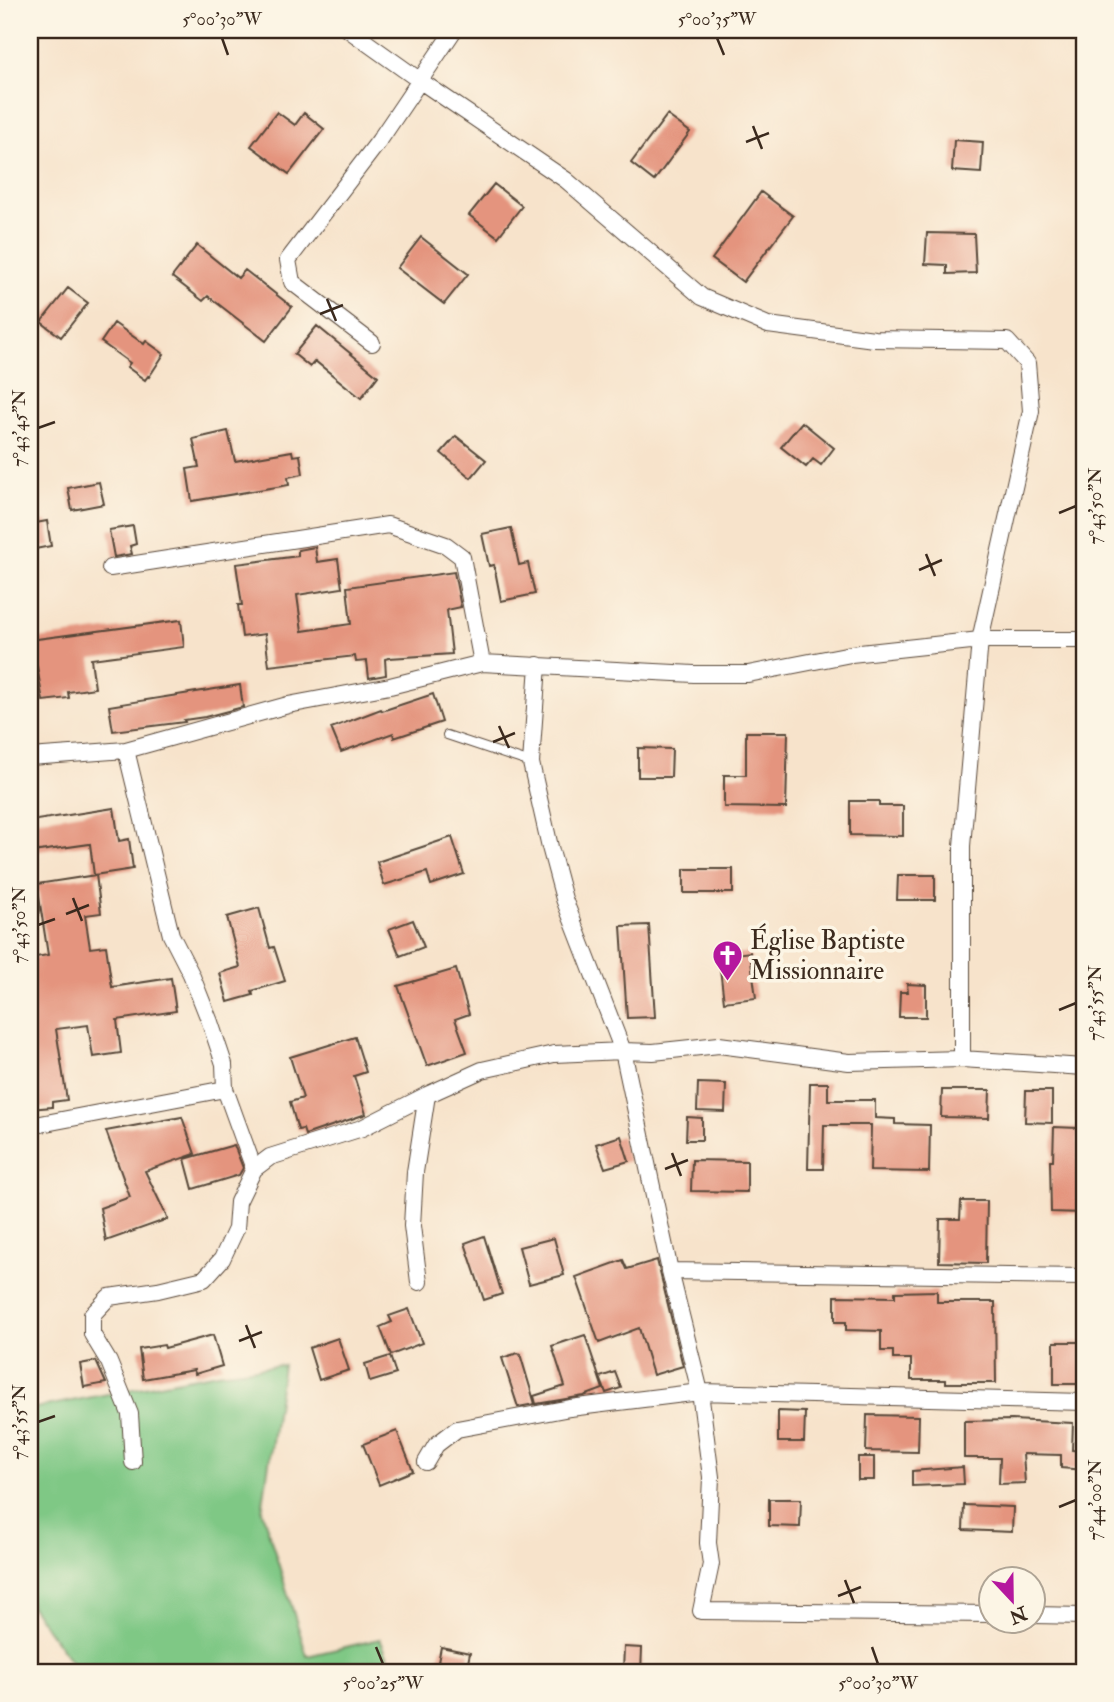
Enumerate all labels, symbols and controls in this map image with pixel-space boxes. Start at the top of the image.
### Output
text: 5°00'30"W [182,8,263,31]
text: 5°00'35"W [678,8,757,31]
text: 7°43'45"N [8,389,31,467]
text: 7°43'50"N [1084,468,1107,544]
text: 7°43'50"N [8,887,31,963]
place label: Église Baptiste Missionnaire [750,923,905,987]
church icon: Église Baptiste Missionnaire [710,938,744,982]
text: 7°43'55"N [1084,965,1107,1041]
text: 7°43'55"N [8,1384,31,1460]
text: 7°44'00"N [1084,1459,1107,1541]
north arrow [978,1566,1048,1636]
text: N [1005,1600,1031,1630]
text: 5°00'25"W [343,1672,424,1695]
text: 5°00'30"W [838,1672,919,1695]

